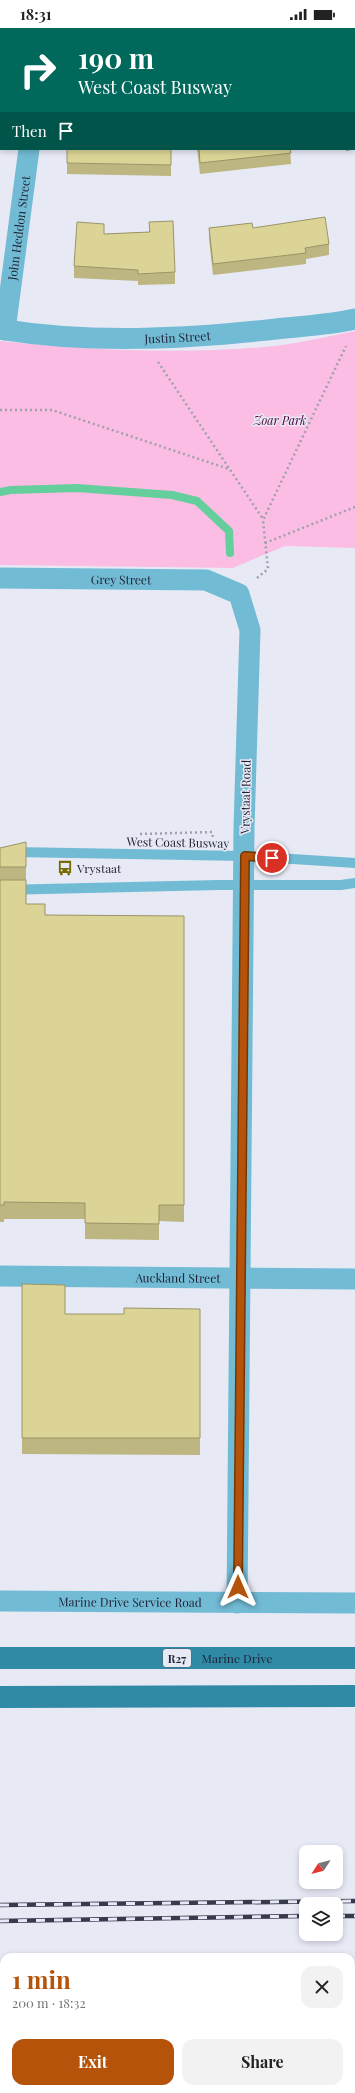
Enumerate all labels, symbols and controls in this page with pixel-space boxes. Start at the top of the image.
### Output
text: 18:31 [20,4,52,24]
text: 190 m [78,39,154,76]
icon: right [12,44,64,96]
text: West Coast Busway [78,75,232,99]
icon: arrive [55,120,77,142]
text: Then [12,121,47,141]
street label: John Heddon Street [4,174,33,282]
street label: Justin Street [143,327,212,346]
park label: Zoar Park [253,412,306,428]
street label: Grey Street [91,571,152,587]
street label: Vrystaat Road [236,760,254,835]
street label: West Coast Busway [126,833,229,851]
pin [255,841,289,875]
icon: arrive [261,847,283,869]
bus stop icon: Vrystaat [56,859,74,877]
place label: Vrystaat [76,860,122,876]
street label: Auckland Street [134,1269,221,1286]
position arrow [217,1566,259,1608]
street label: Marine Drive Service Road [58,1593,202,1610]
road number: R27 [163,1649,191,1667]
street label: Marine Drive [202,1650,272,1666]
north arrow [299,1845,343,1889]
map controls [299,1845,343,1941]
button: layers [299,1897,343,1941]
text: 1 min [12,1963,71,1995]
button: close [301,1966,343,2008]
text: 200 m · 18:32 [12,1994,86,2011]
button: Exit [12,2039,174,2085]
button: Share [182,2039,343,2085]

